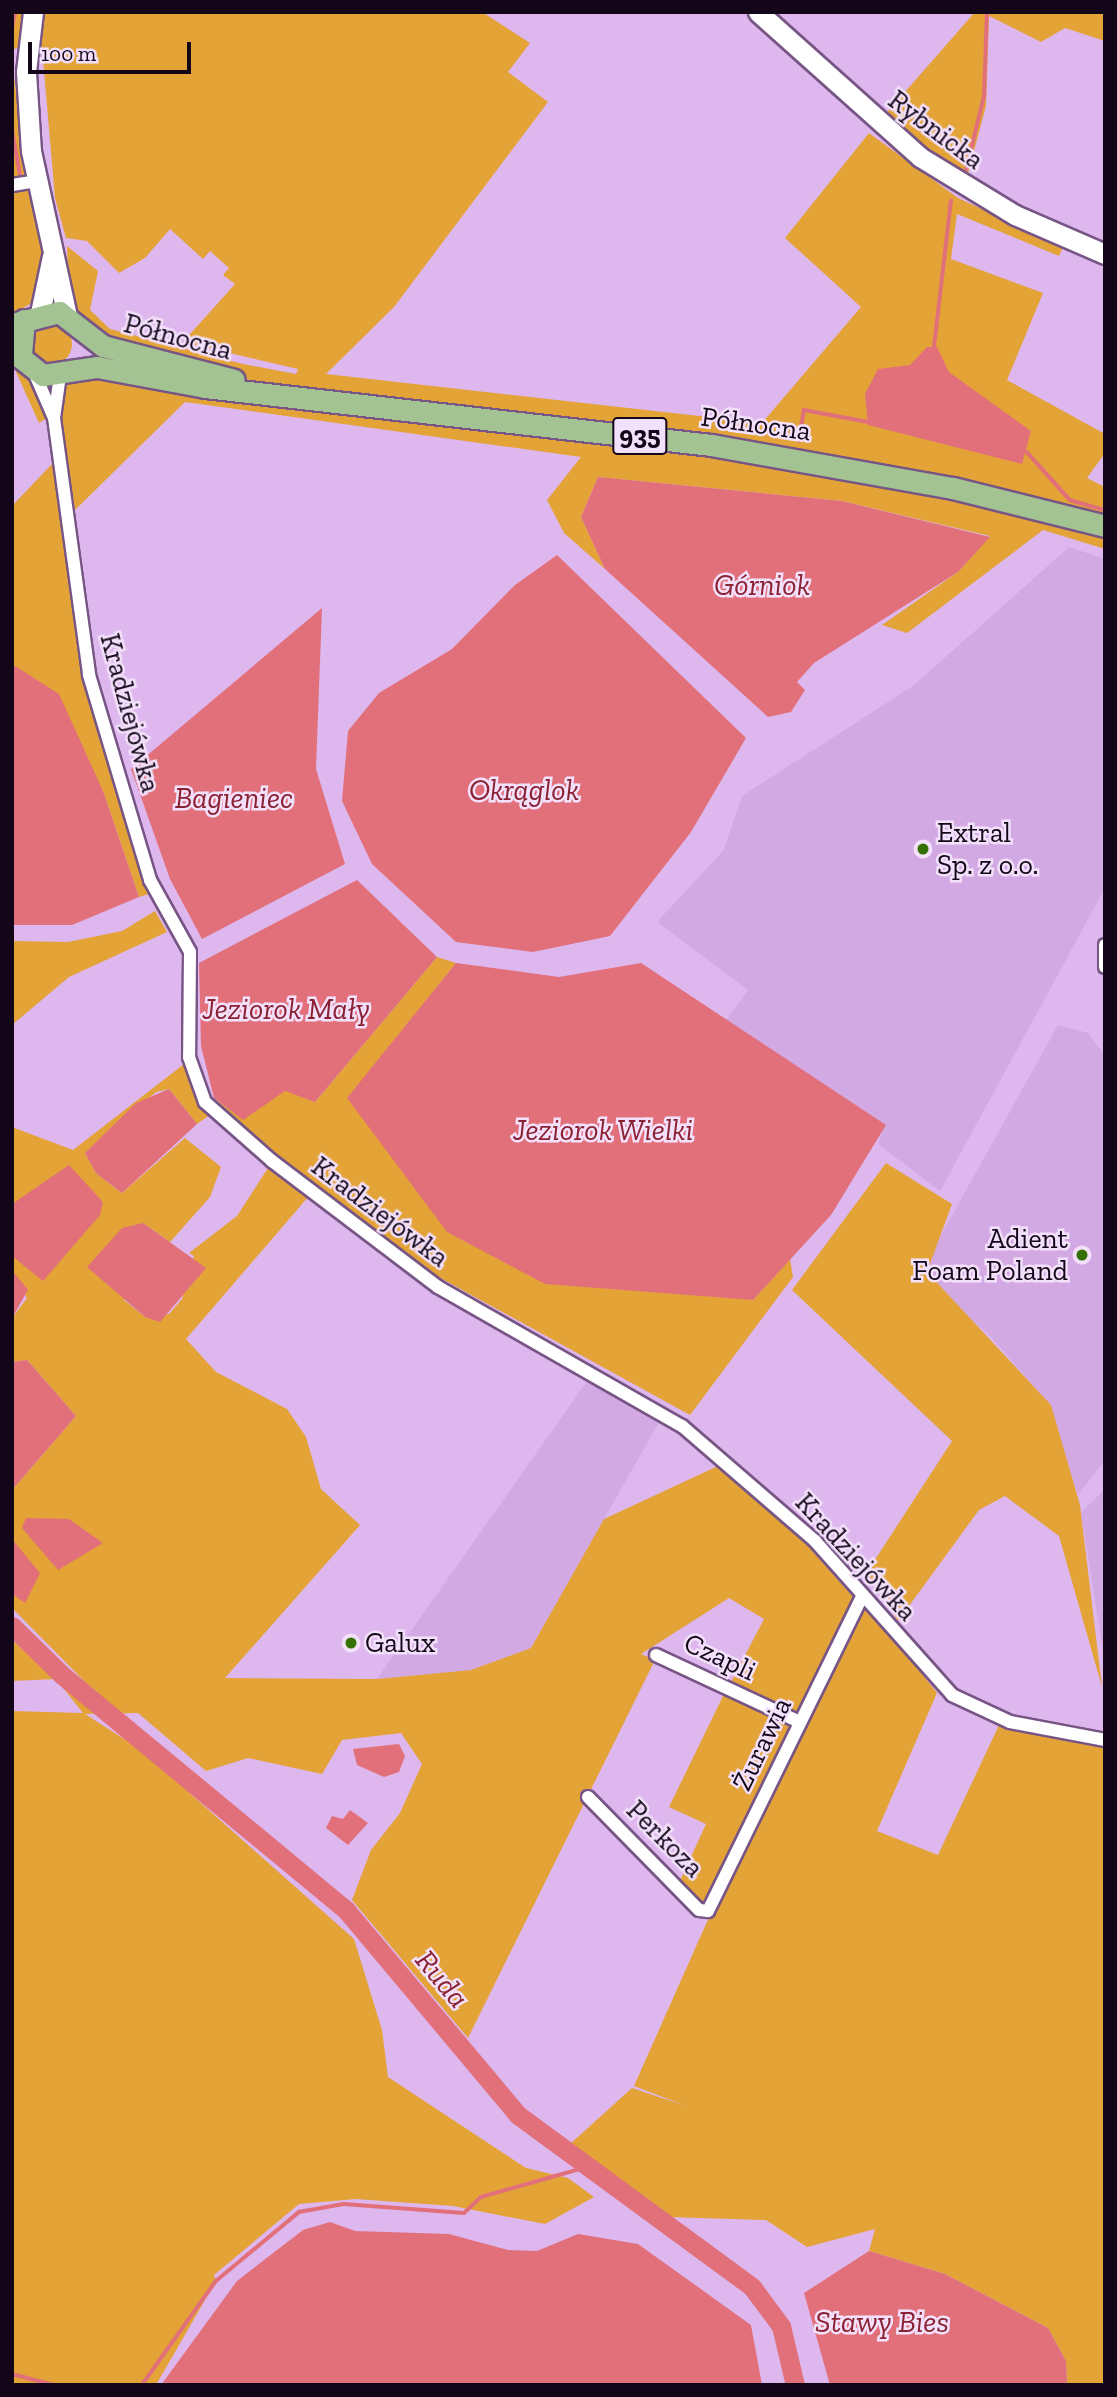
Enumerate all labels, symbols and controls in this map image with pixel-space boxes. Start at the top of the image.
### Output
scale bar [32,28,194,72]
text: 100 m [41,41,96,66]
street label: Rybnicka [882,83,990,177]
street label: Północna [120,306,236,368]
street label: Północna [699,400,813,448]
road number: 935 [612,414,668,458]
water label: Górniok [714,567,810,603]
street label: Kradziejówka [93,630,167,796]
water label: Okrąglok [469,772,579,808]
water label: Bagieniec [175,780,293,816]
place label: Extral Sp. z o.o. [937,816,1038,882]
marker: Extral Sp. z o.o. [915,841,931,857]
water label: Jeziorok Mały [202,991,370,1027]
water label: Jeziorok Wielki [512,1112,694,1148]
street label: Kradziejówka [305,1150,455,1274]
place label: Adient Foam Poland [912,1222,1068,1288]
marker: Adient Foam Poland [1074,1247,1090,1263]
street label: Kradziejówka [788,1486,924,1628]
place label: Galux [365,1626,435,1660]
street label: Czapli [679,1626,761,1688]
marker: Galux [343,1635,359,1651]
street label: Żurawia [725,1692,799,1796]
street label: Perkoza [619,1793,711,1885]
water label: Ruda [408,1943,476,2015]
water label: Stawy Bies [815,2304,949,2340]

